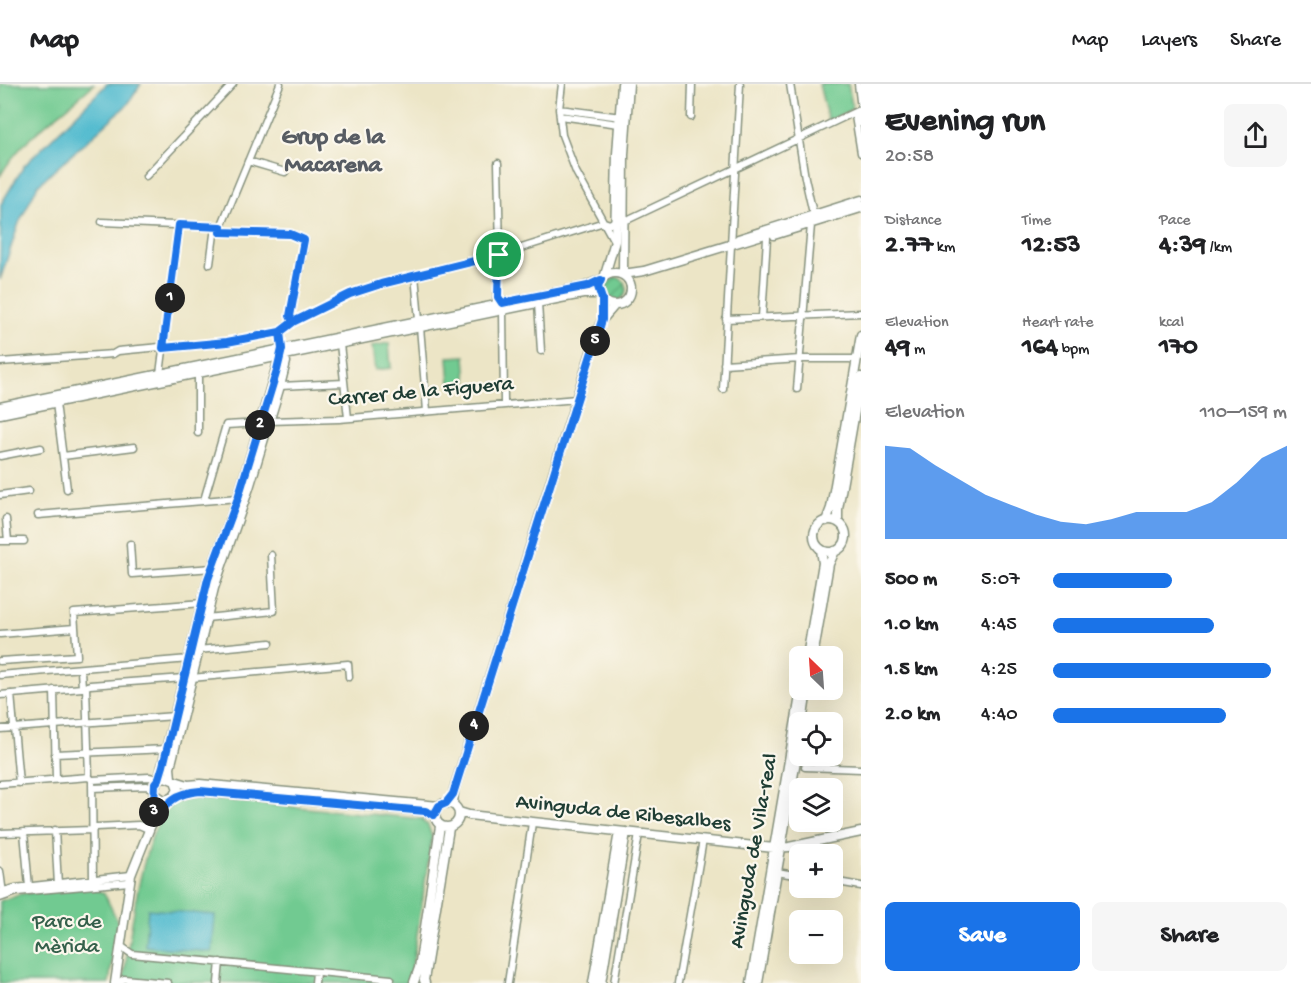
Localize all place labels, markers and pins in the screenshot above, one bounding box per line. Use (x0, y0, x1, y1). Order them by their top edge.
pin (473, 229, 524, 280)
pin: 1 (155, 283, 185, 313)
pin: 5 (580, 326, 610, 356)
pin: 2 (245, 410, 275, 440)
pin: 4 (459, 711, 489, 741)
pin: 3 (139, 797, 169, 827)

